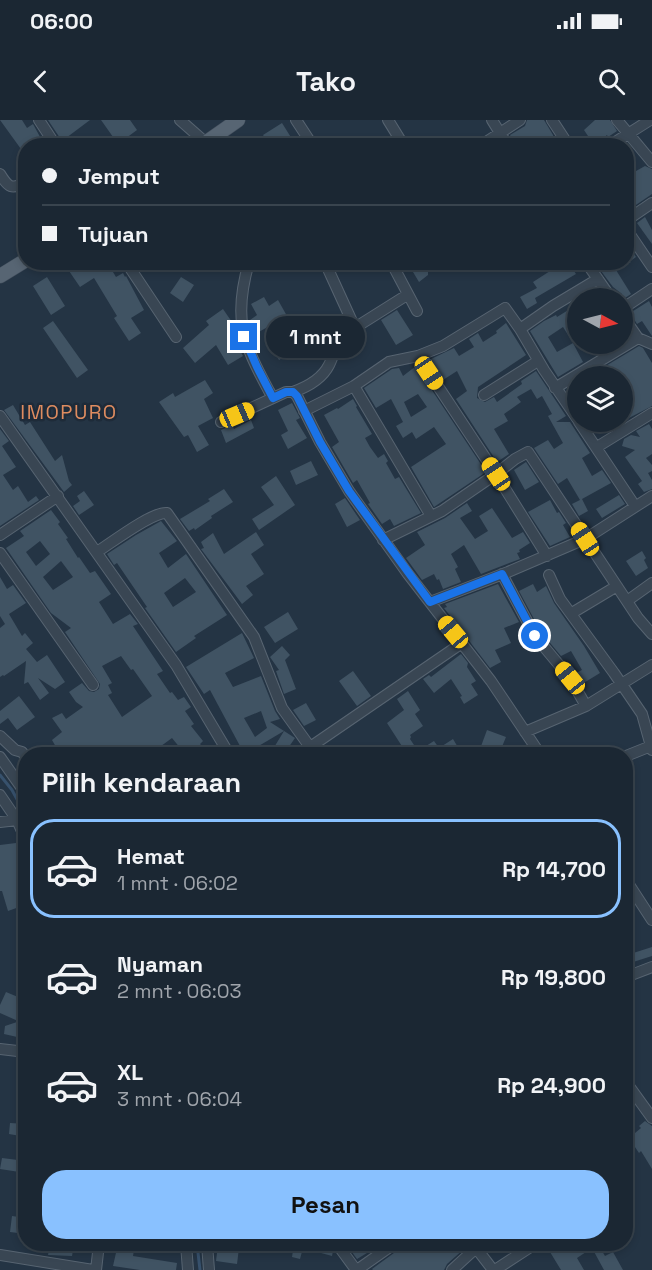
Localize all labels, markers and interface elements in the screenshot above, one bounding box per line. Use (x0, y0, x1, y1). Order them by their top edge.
text: 06:00 (30, 7, 93, 35)
text: Tako (296, 64, 356, 99)
icon: back (24, 65, 57, 98)
icon: search (595, 65, 628, 98)
text: Jemput (78, 162, 160, 190)
text: Tujuan (78, 220, 149, 248)
north arrow (567, 288, 633, 354)
map controls (567, 288, 633, 432)
callout: 1 mnt (265, 316, 364, 358)
route end (230, 323, 257, 350)
text: 1 mnt (289, 324, 342, 350)
car (411, 353, 447, 393)
button: layers (567, 366, 633, 432)
district label: IMOPURO (20, 399, 118, 425)
car (217, 400, 257, 430)
car (478, 454, 514, 494)
car (568, 519, 602, 559)
car (435, 612, 471, 652)
route start (521, 622, 548, 649)
car (552, 658, 588, 698)
text: Pilih kendaraan (42, 765, 241, 800)
icon: car (45, 842, 99, 896)
text: Hemat (117, 842, 185, 870)
text: Rp 14,700 (502, 855, 606, 883)
text: 1 mnt · 06:02 (117, 870, 238, 896)
icon: car (45, 950, 99, 1004)
text: Nyaman (117, 950, 203, 978)
text: Rp 19,800 (501, 963, 606, 991)
text: 2 mnt · 06:03 (117, 978, 242, 1004)
icon: car (45, 1058, 99, 1112)
text: XL (117, 1058, 143, 1086)
text: Rp 24,900 (497, 1071, 606, 1099)
text: 3 mnt · 06:04 (117, 1086, 242, 1112)
button: Pesan (42, 1170, 609, 1239)

